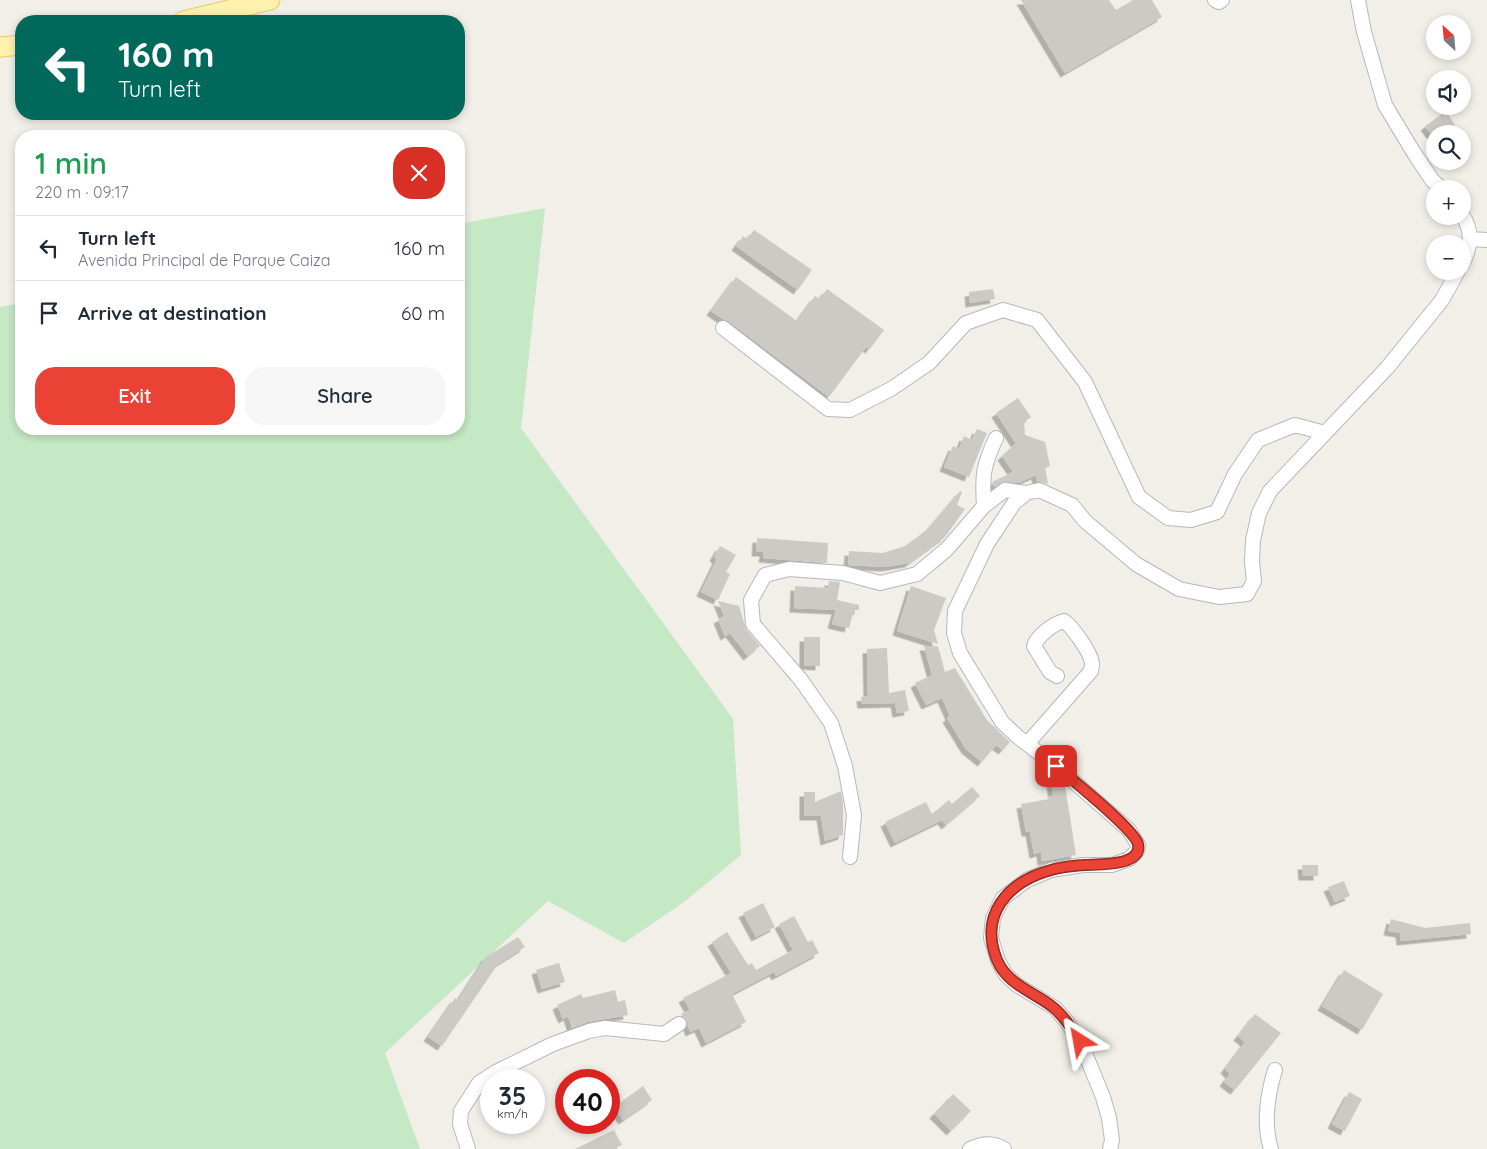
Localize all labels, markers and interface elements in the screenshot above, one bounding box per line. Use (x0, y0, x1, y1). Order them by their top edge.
north arrow (1426, 15, 1471, 60)
map controls (1426, 15, 1471, 280)
text: 160 m (118, 32, 215, 76)
icon: left (35, 35, 100, 100)
button: sound (1426, 70, 1471, 115)
text: Turn left (118, 75, 201, 103)
button: search (1426, 125, 1471, 170)
text: 1 min (35, 144, 107, 182)
button: close (393, 147, 445, 199)
button: + (1426, 180, 1471, 225)
text: 220 m · 09:17 (35, 182, 129, 202)
text: Turn left (78, 226, 156, 250)
icon: left (35, 234, 63, 262)
button: − (1426, 235, 1471, 280)
text: 160 m (394, 236, 445, 260)
text: Avenida Principal de Parque Caiza (78, 250, 330, 270)
icon: arrive (35, 299, 63, 327)
text: Arrive at destination (78, 301, 267, 325)
text: 60 m (401, 301, 445, 325)
button: Exit (35, 367, 235, 425)
button: Share (245, 367, 445, 425)
pin (1035, 745, 1077, 787)
icon: arrive (1042, 752, 1070, 780)
position arrow (1053, 1014, 1105, 1066)
speed limit sign: 40 (555, 1069, 620, 1134)
text: 35 (499, 1080, 526, 1111)
text: km/h (497, 1106, 528, 1121)

